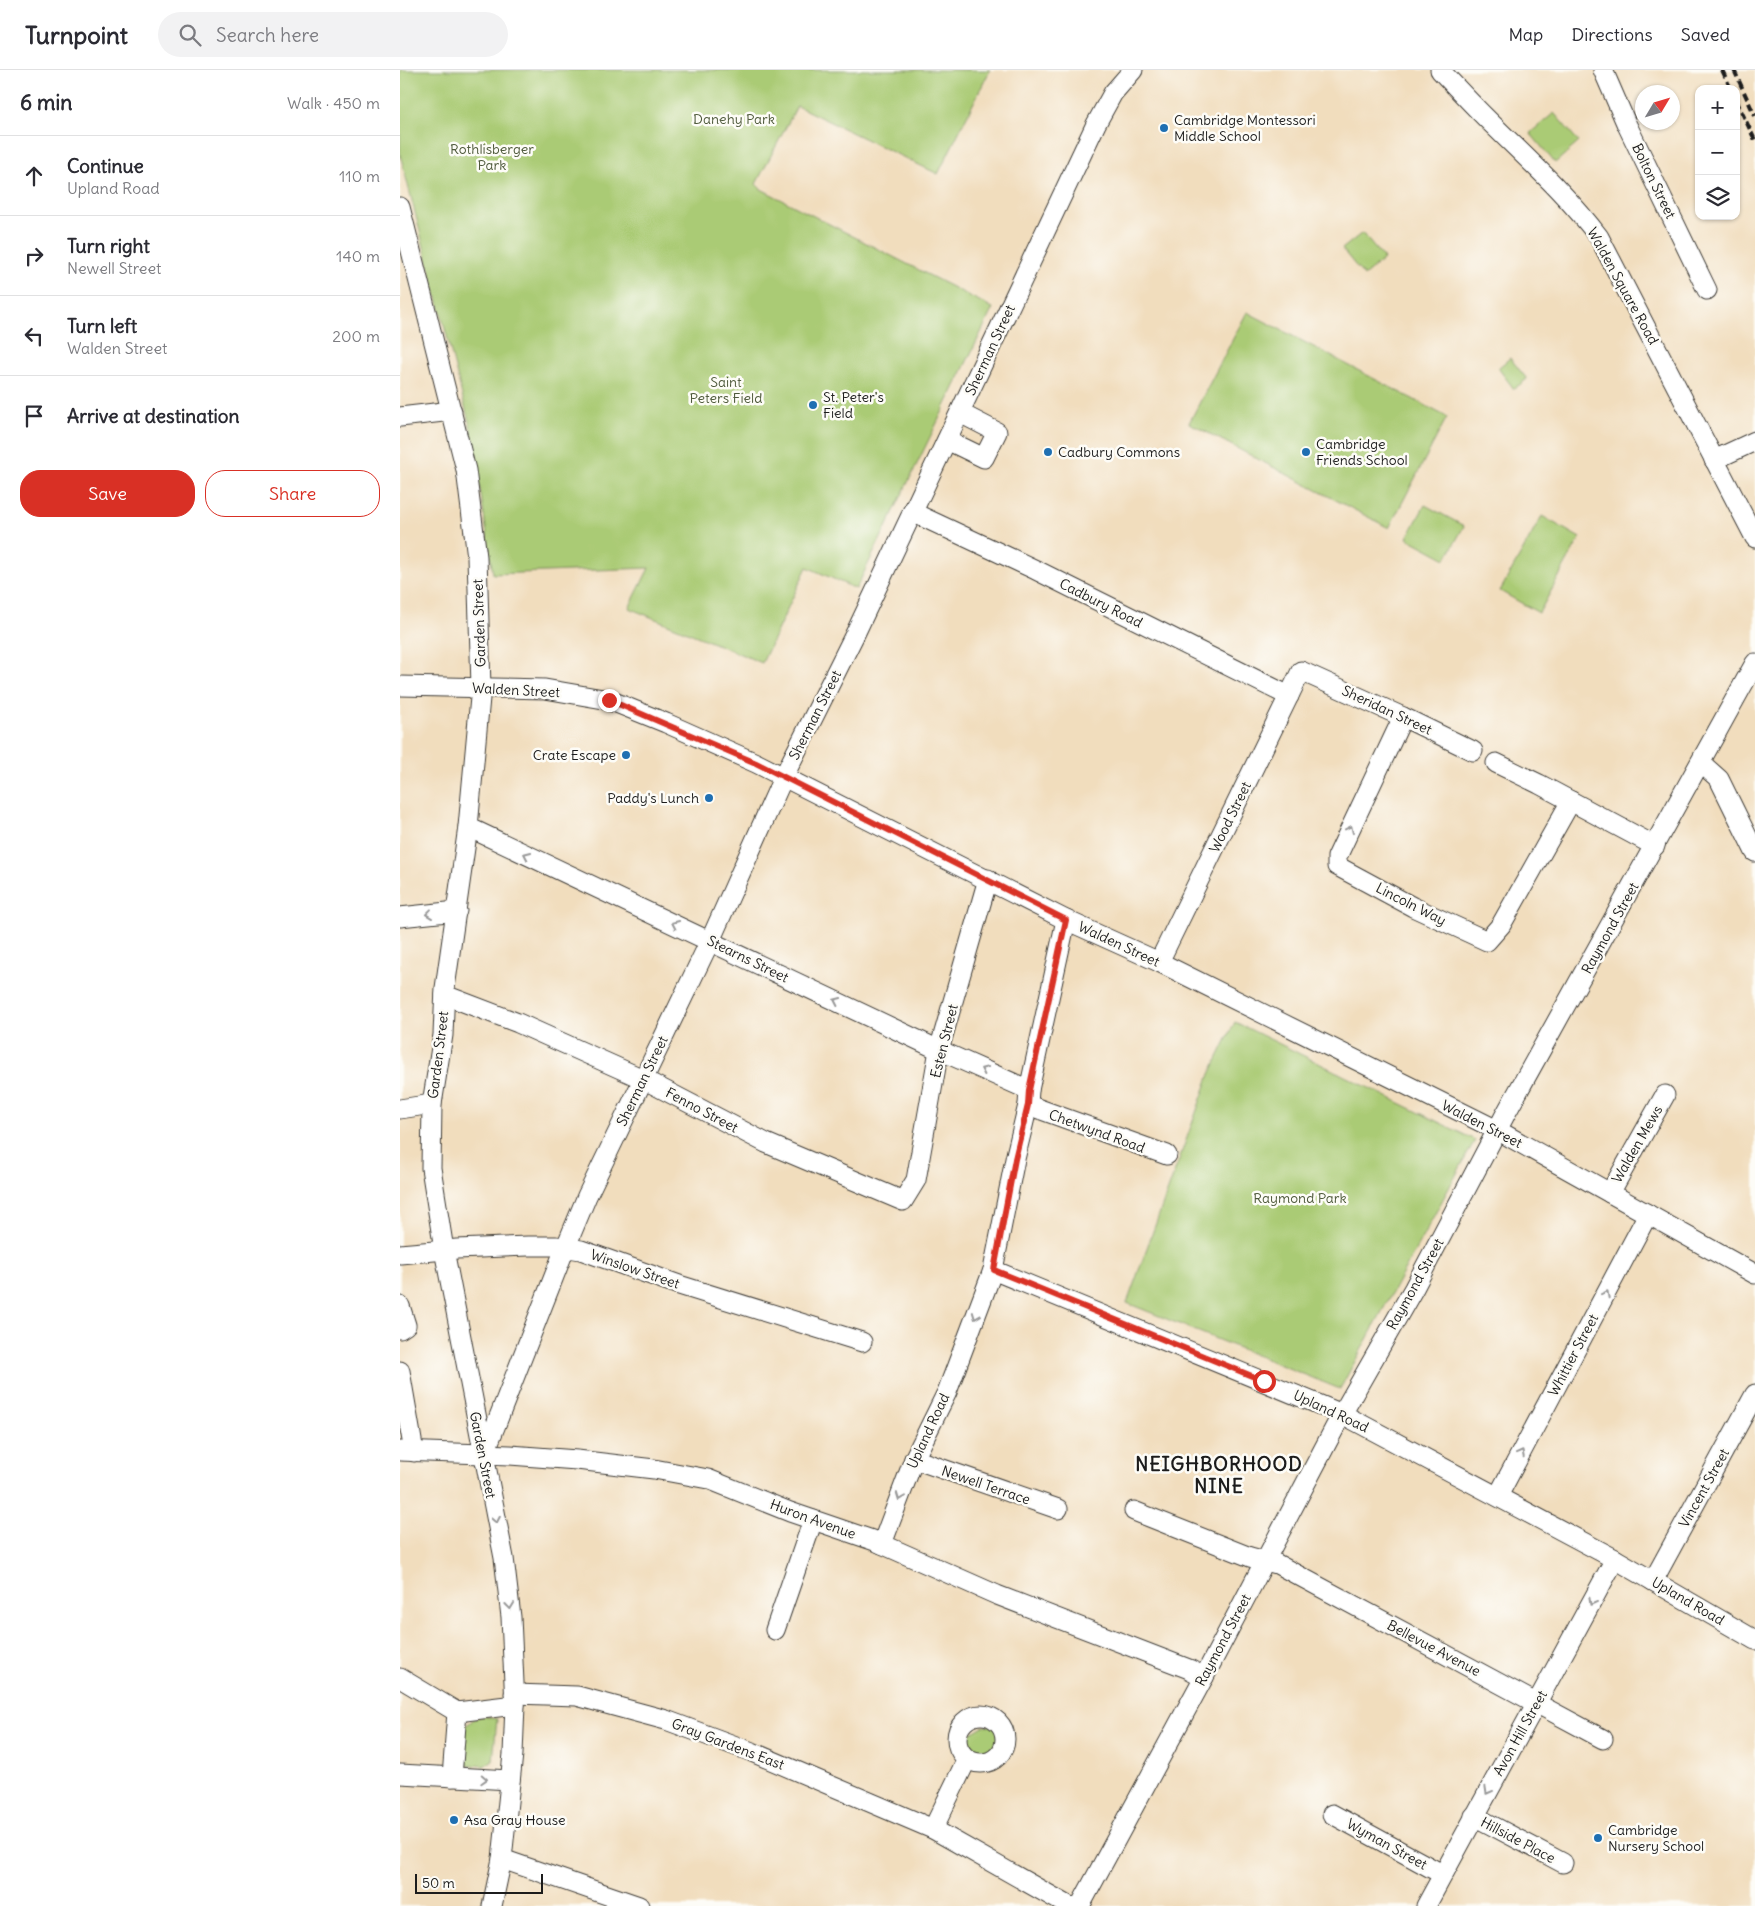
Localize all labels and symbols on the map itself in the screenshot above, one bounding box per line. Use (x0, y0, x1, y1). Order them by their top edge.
north arrow (1635, 85, 1680, 130)
park label: Danehy Park (693, 110, 775, 128)
place label: Cambridge Montessori Middle School (1174, 111, 1316, 145)
marker: Cambridge Montessori Middle School (1158, 122, 1170, 134)
park label: Rothlisberger Park (450, 140, 534, 174)
street label: Bolton Street (1628, 140, 1680, 222)
street label: Walden Square Road (1583, 224, 1663, 348)
street label: Sherman Street (961, 301, 1019, 398)
park label: Saint Peters Field (690, 373, 762, 407)
place label: St. Peter's Field (823, 388, 884, 422)
marker: St. Peter's Field (807, 399, 819, 411)
place label: Cambridge Friends School (1316, 435, 1408, 469)
place label: Cadbury Commons (1058, 443, 1180, 461)
marker: Cadbury Commons (1042, 446, 1054, 458)
marker: Cambridge Friends School (1300, 446, 1312, 458)
street label: Cadbury Road (1056, 574, 1146, 632)
street label: Garden Street (468, 578, 490, 667)
street label: Sherman Street (785, 667, 845, 763)
street label: Walden Street (472, 679, 561, 701)
street label: Sheridan Street (1339, 681, 1435, 739)
route end (598, 689, 621, 712)
place label: Crate Escape (533, 746, 616, 764)
marker: Crate Escape (620, 749, 632, 761)
street label: Wood Street (1205, 778, 1255, 856)
place label: Paddy's Lunch (607, 789, 699, 807)
marker: Paddy's Lunch (703, 792, 715, 804)
one-way arrow (1344, 825, 1354, 834)
one-way arrow (524, 851, 533, 861)
street label: Lincoln Way (1373, 879, 1449, 929)
street label: Raymond Street (1577, 879, 1643, 977)
one-way arrow (424, 908, 432, 919)
street label: Walden Street (1075, 917, 1163, 971)
one-way arrow (671, 920, 680, 930)
street label: Stearns Street (704, 932, 792, 987)
one-way arrow (833, 997, 842, 1007)
street label: Esten Street (926, 1002, 962, 1080)
street label: Garden Street (424, 1010, 452, 1100)
street label: Sherman Street (612, 1033, 672, 1129)
one-way arrow (980, 1066, 989, 1077)
street label: Fenno Street (663, 1083, 742, 1137)
street label: Walden Street (1439, 1096, 1525, 1152)
street label: Walden Mews (1608, 1102, 1666, 1186)
street label: Chetwynd Road (1046, 1105, 1148, 1157)
park label: Raymond Park (1253, 1189, 1347, 1207)
street label: Raymond Street (1382, 1235, 1448, 1333)
street label: Winslow Street (588, 1245, 682, 1293)
one-way arrow (1600, 1290, 1610, 1299)
one-way arrow (972, 1311, 982, 1319)
street label: Whittier Street (1544, 1311, 1602, 1399)
route start (1253, 1370, 1276, 1393)
street label: Upland Road (1290, 1386, 1372, 1436)
street label: Upland Road (903, 1390, 953, 1472)
street label: Garden Street (466, 1410, 500, 1500)
street label: Vincent Street (1675, 1445, 1733, 1531)
one-way arrow (1515, 1449, 1525, 1458)
district label: NEIGHBORHOOD NINE (1135, 1452, 1303, 1498)
street label: Newell Terrace (939, 1461, 1033, 1509)
one-way arrow (895, 1493, 905, 1501)
street label: Huron Avenue (768, 1495, 858, 1543)
one-way arrow (490, 1516, 501, 1525)
street label: Upland Road (1648, 1573, 1728, 1629)
street label: Raymond Street (1191, 1591, 1255, 1689)
one-way arrow (1588, 1597, 1598, 1606)
one-way arrow (504, 1603, 515, 1611)
street label: Bellevue Avenue (1384, 1616, 1484, 1680)
street label: Avon Hill Street (1489, 1687, 1551, 1779)
street label: Gray Gardens East (669, 1714, 787, 1774)
one-way arrow (480, 1773, 488, 1784)
one-way arrow (1484, 1785, 1494, 1794)
place label: Asa Gray House (464, 1811, 566, 1829)
street label: Hillside Place (1478, 1813, 1558, 1867)
marker: Asa Gray House (448, 1814, 460, 1826)
street label: Wyman Street (1344, 1814, 1431, 1874)
place label: Cambridge Nursery School (1608, 1821, 1704, 1855)
marker: Cambridge Nursery School (1592, 1832, 1604, 1844)
scale bar (415, 1871, 542, 1894)

